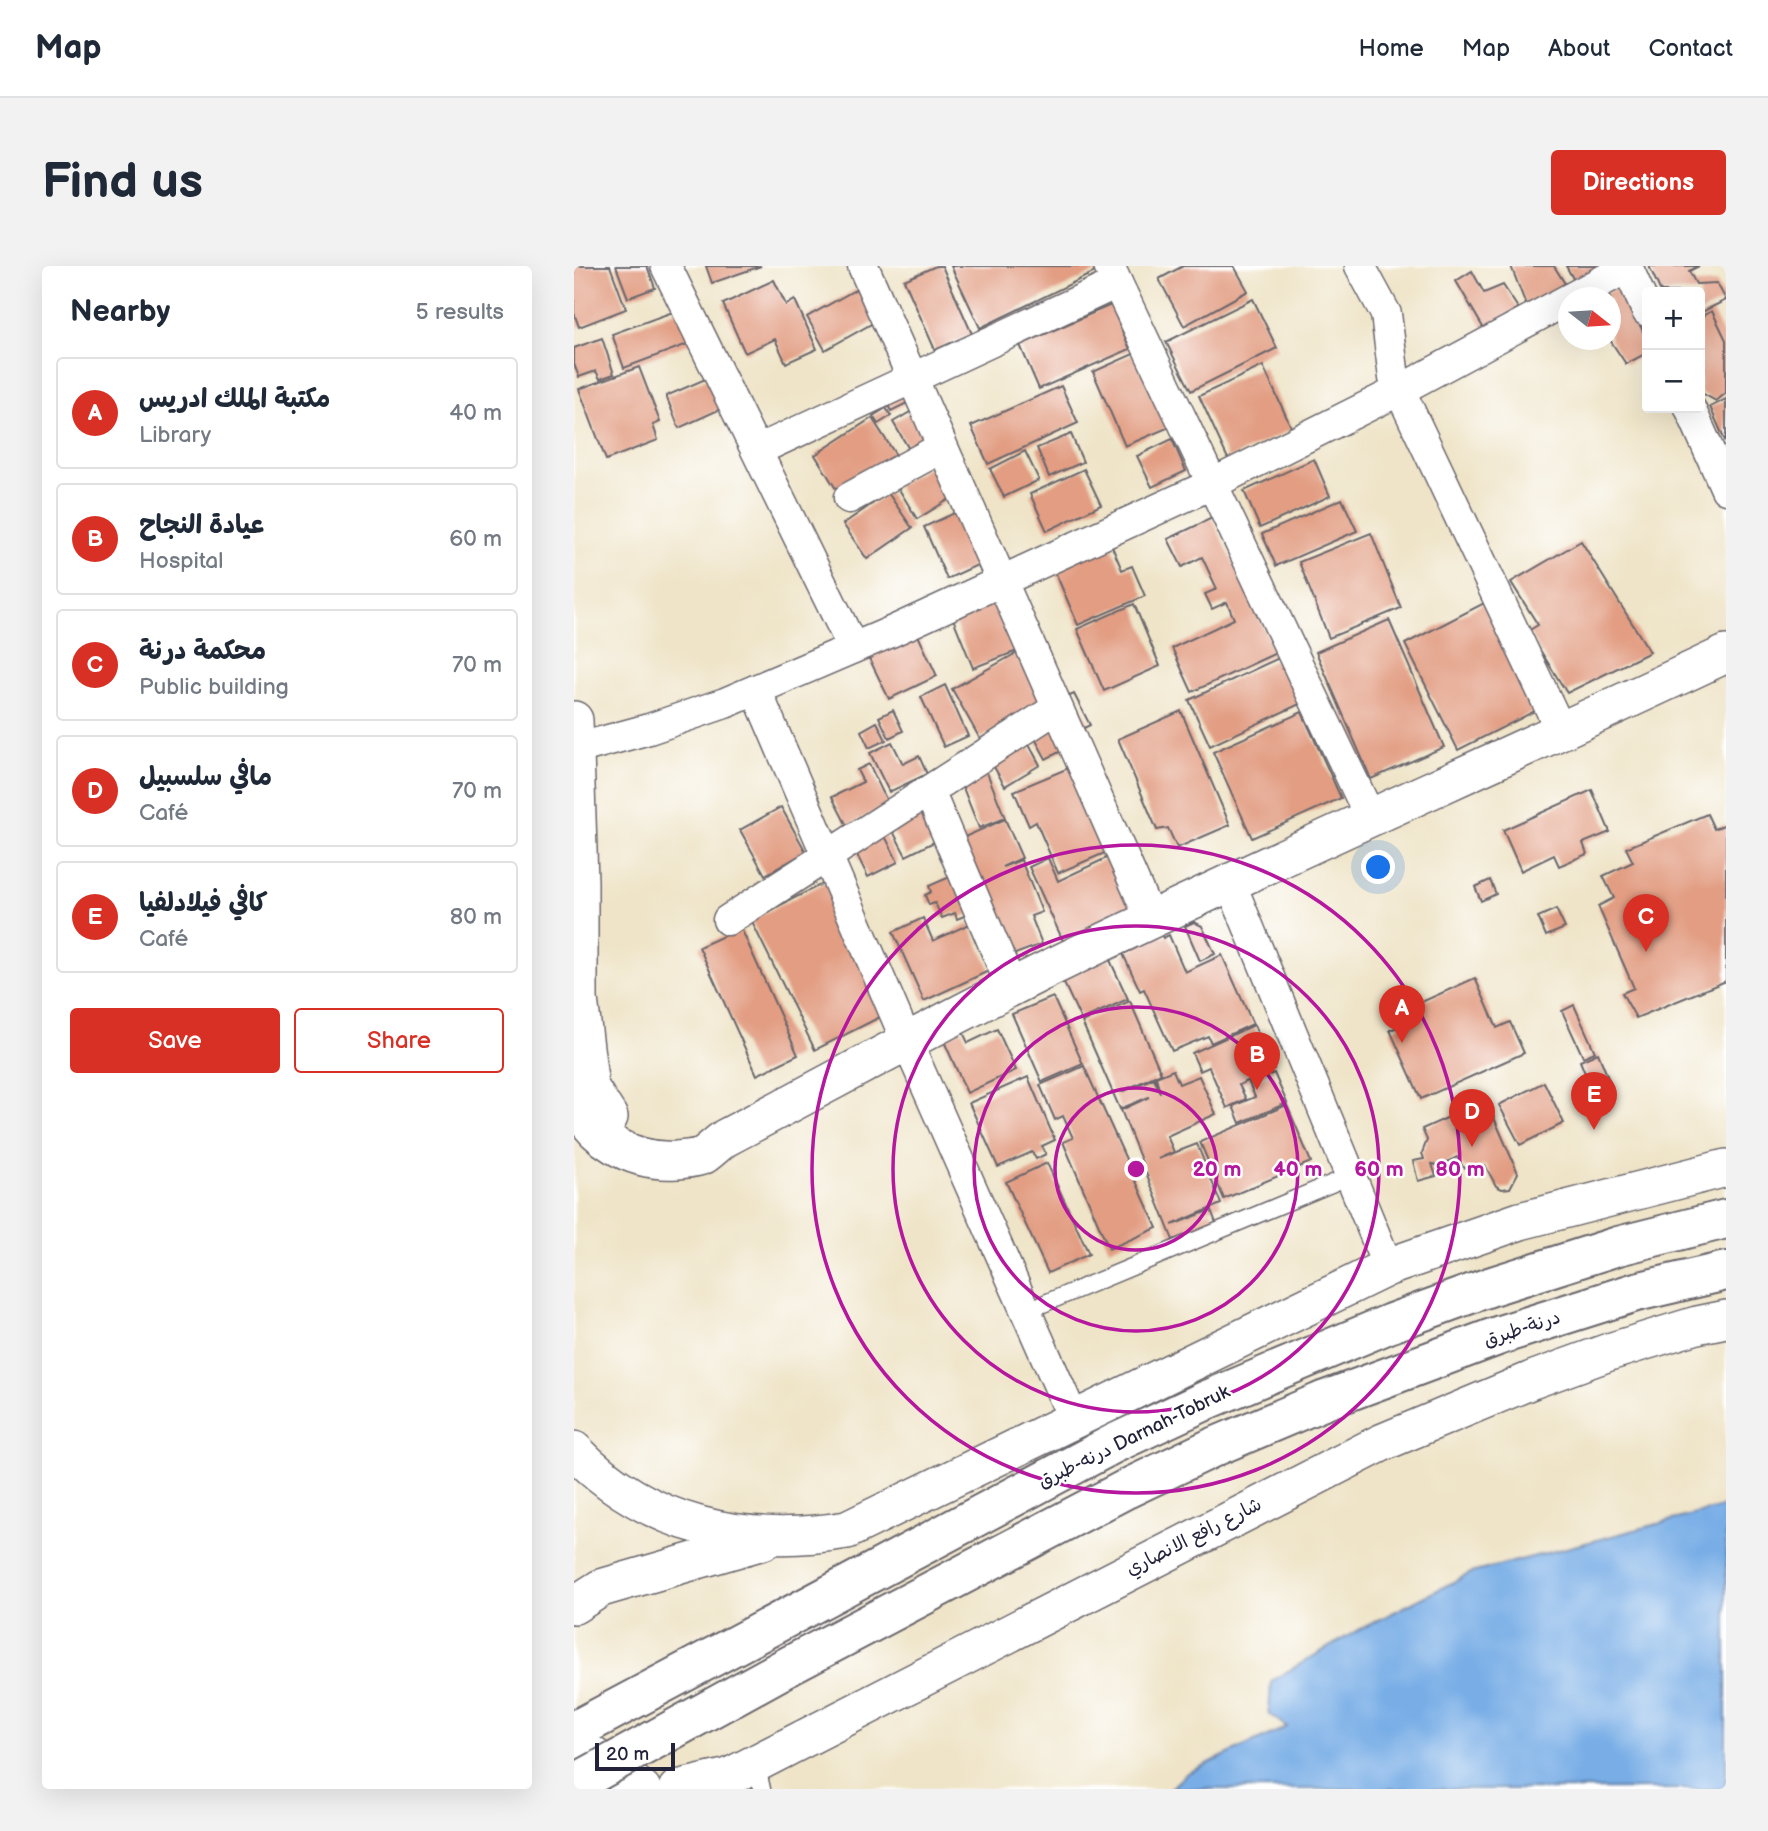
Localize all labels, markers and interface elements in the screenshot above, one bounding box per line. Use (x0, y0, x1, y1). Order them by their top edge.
text: Map (35, 28, 101, 68)
text: Home (1359, 34, 1424, 63)
text: Map (1462, 34, 1510, 63)
text: About (1548, 34, 1610, 63)
text: Contact (1648, 34, 1733, 63)
button: Directions (1551, 150, 1726, 215)
text: Find us (42, 153, 203, 212)
north arrow (1558, 287, 1621, 350)
map controls (1642, 287, 1705, 413)
button: + (1642, 287, 1705, 350)
text: Nearby (70, 294, 170, 330)
text: 5 results (416, 298, 504, 326)
button: − (1642, 350, 1705, 413)
text: مكتبة الملك ادريس (139, 384, 330, 415)
text: A (88, 399, 102, 427)
text: 40 m (449, 399, 502, 427)
text: Library (139, 421, 211, 449)
text: عيادة النجاح (139, 510, 264, 541)
text: B (87, 525, 103, 553)
text: 60 m (449, 525, 502, 553)
text: Hospital (139, 547, 224, 575)
text: محكمة درنة (139, 636, 266, 667)
text: C (87, 651, 103, 679)
text: 70 m (452, 651, 502, 679)
text: Public building (139, 673, 289, 701)
text: مافي سلسبيل (139, 762, 272, 793)
text: D (87, 777, 103, 805)
text: 70 m (452, 777, 502, 805)
text: Café (139, 799, 188, 827)
your location (1361, 850, 1395, 884)
text: كافي فيلادلفيا (139, 888, 268, 919)
pin: C (1623, 894, 1669, 952)
text: E (88, 903, 102, 931)
text: 80 m (450, 903, 502, 931)
text: Café (139, 925, 188, 953)
pin: A (1379, 985, 1425, 1043)
button: Save (70, 1008, 280, 1073)
button: Share (294, 1008, 504, 1073)
pin: B (1234, 1032, 1280, 1090)
pin: E (1571, 1072, 1617, 1130)
pin: D (1449, 1089, 1495, 1147)
centre of rings (1124, 1157, 1148, 1181)
text: 20 m (1193, 1157, 1241, 1182)
text: 40 m (1273, 1157, 1323, 1182)
text: 60 m (1354, 1157, 1404, 1182)
text: 80 m (1435, 1157, 1485, 1182)
street label: درنة-طبرق (1481, 1306, 1563, 1352)
street label: درنه-طبرق Darnah-Tobruk (1034, 1380, 1234, 1494)
street label: شارع رافع الانصاري (1122, 1493, 1267, 1583)
scale bar (595, 1740, 676, 1772)
text: 20 m (606, 1743, 649, 1766)

